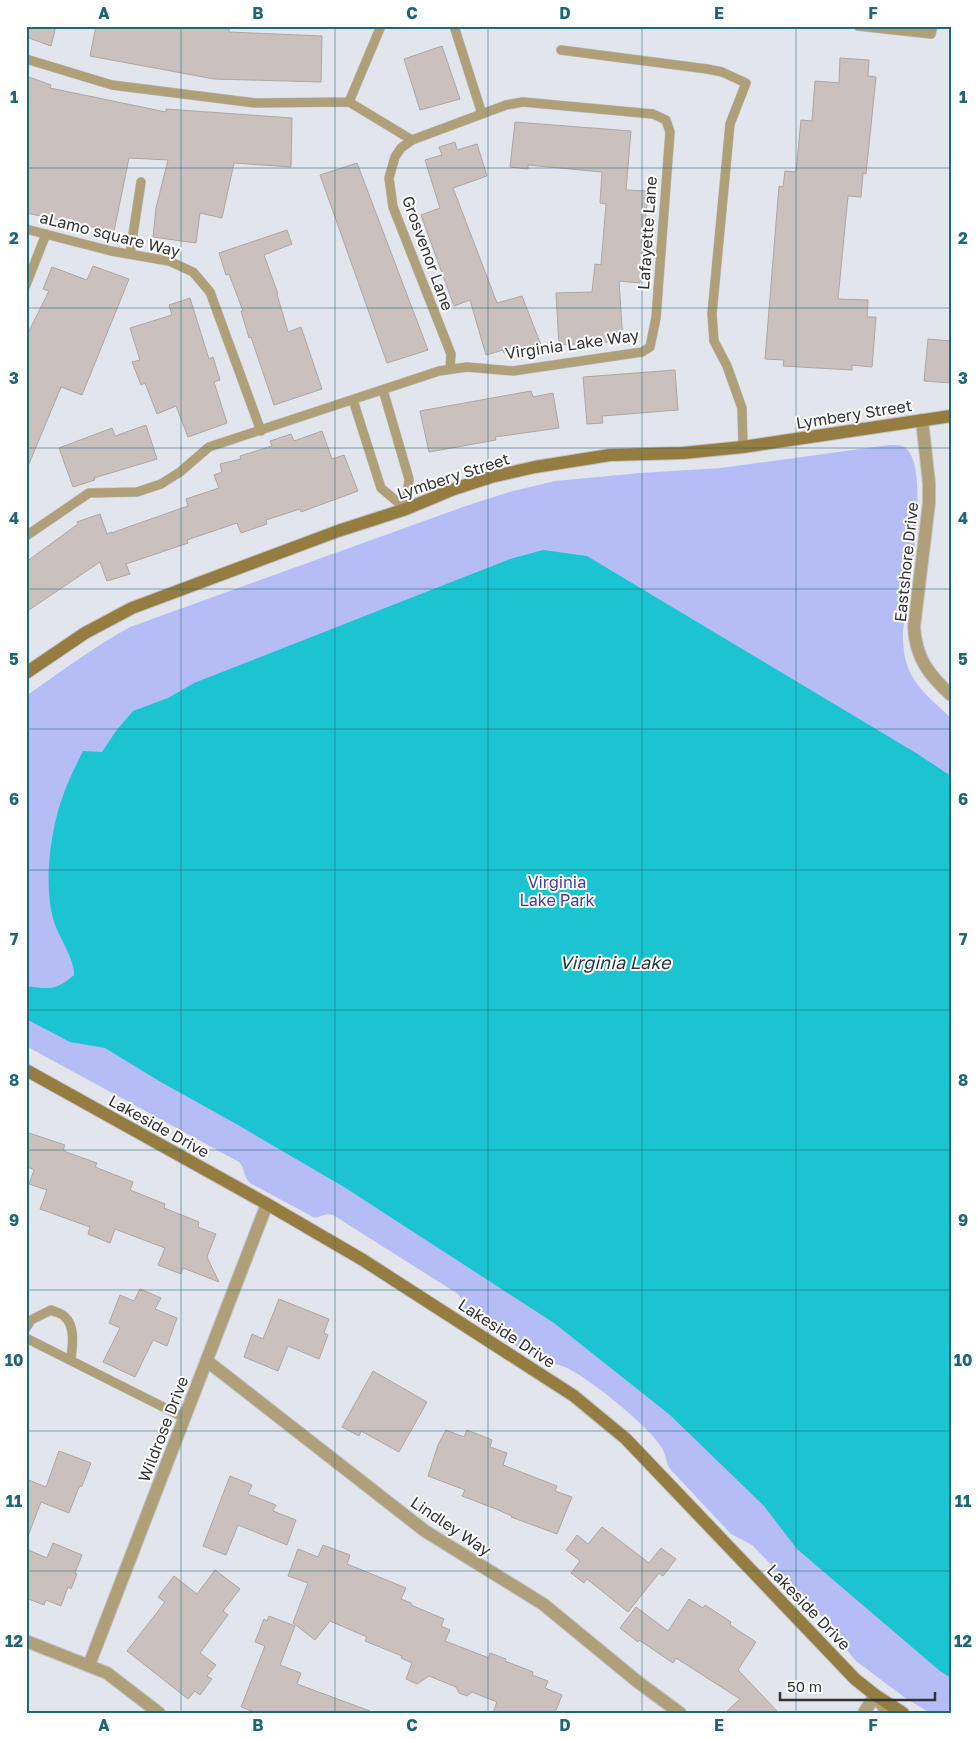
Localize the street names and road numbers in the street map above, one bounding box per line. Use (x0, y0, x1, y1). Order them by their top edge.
street label: Lafayette Lane (633, 176, 661, 290)
street label: Grosvenor Lane (398, 193, 458, 313)
street label: aLamo square Way (38, 207, 182, 261)
street label: Virginia Lake Way (504, 325, 640, 363)
street label: Lymbery Street (795, 395, 913, 433)
street label: Lymbery Street (394, 448, 512, 504)
street label: Eastshore Drive (890, 501, 922, 623)
street label: Lakeside Drive (105, 1090, 213, 1162)
street label: Lakeside Drive (455, 1294, 559, 1372)
street label: Wildrose Drive (134, 1373, 192, 1485)
street label: Lindley Way (407, 1492, 495, 1560)
street label: Lakeside Drive (763, 1560, 855, 1654)

